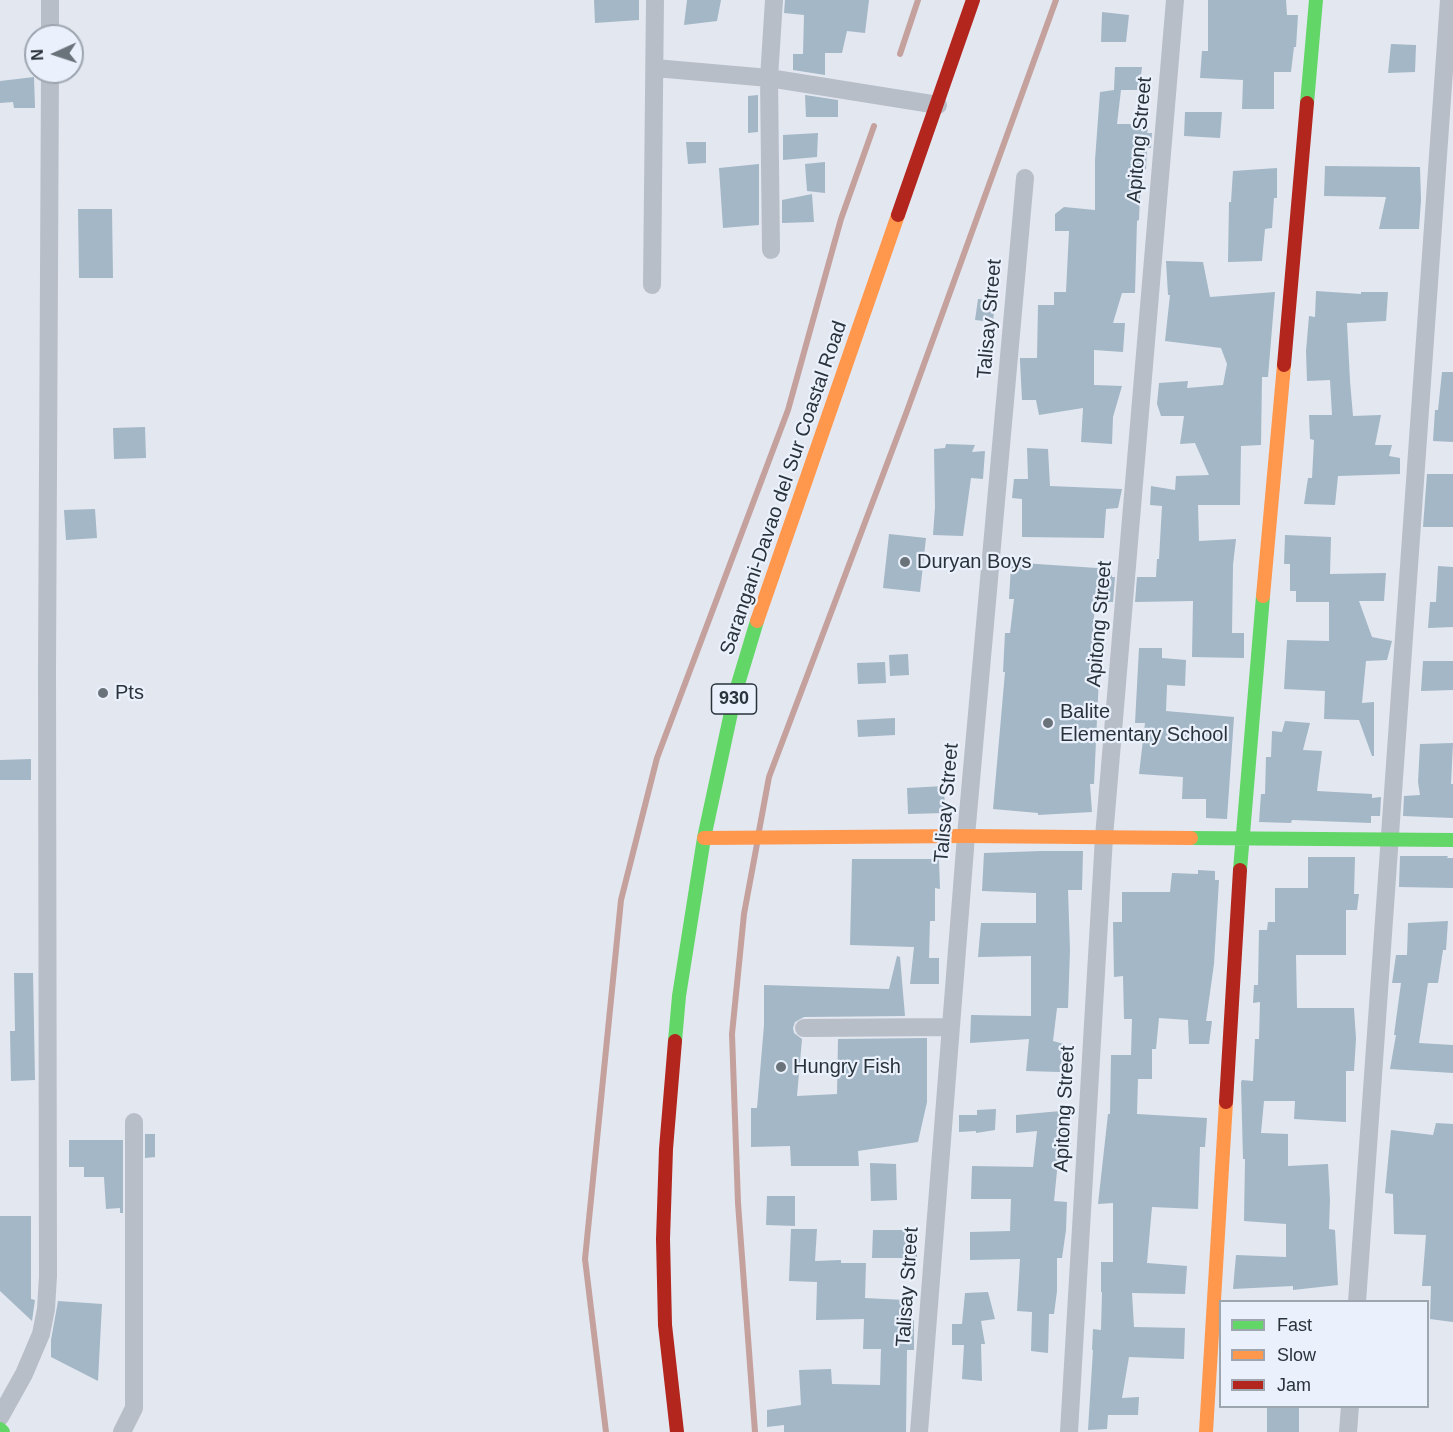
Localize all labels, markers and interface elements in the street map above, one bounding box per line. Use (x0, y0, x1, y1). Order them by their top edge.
north arrow (24, 24, 84, 84)
text: N (29, 49, 46, 61)
street label: Apitong Street (1123, 76, 1157, 204)
street label: Talisay Street (973, 258, 1007, 380)
street label: Sarangani-Davao del Sur Coastal Road (715, 318, 853, 658)
place label: Duryan Boys (917, 550, 1031, 574)
marker: Duryan Boys (898, 555, 912, 569)
street label: Apitong Street (1083, 560, 1117, 688)
place label: Pts (115, 681, 144, 705)
road number: 930 (712, 684, 756, 714)
marker: Pts (96, 686, 110, 700)
place label: Balite Elementary School (1060, 700, 1228, 747)
marker: Balite Elementary School (1041, 716, 1055, 730)
street label: Talisay Street (930, 742, 964, 864)
street label: Apitong Street (1050, 1045, 1080, 1173)
place label: Hungry Fish (793, 1055, 901, 1079)
marker: Hungry Fish (774, 1060, 788, 1074)
street label: Talisay Street (892, 1226, 924, 1348)
legend (1219, 1300, 1429, 1408)
text: Fast (1277, 1315, 1312, 1335)
text: Slow (1277, 1345, 1316, 1365)
text: Jam (1277, 1375, 1311, 1395)

